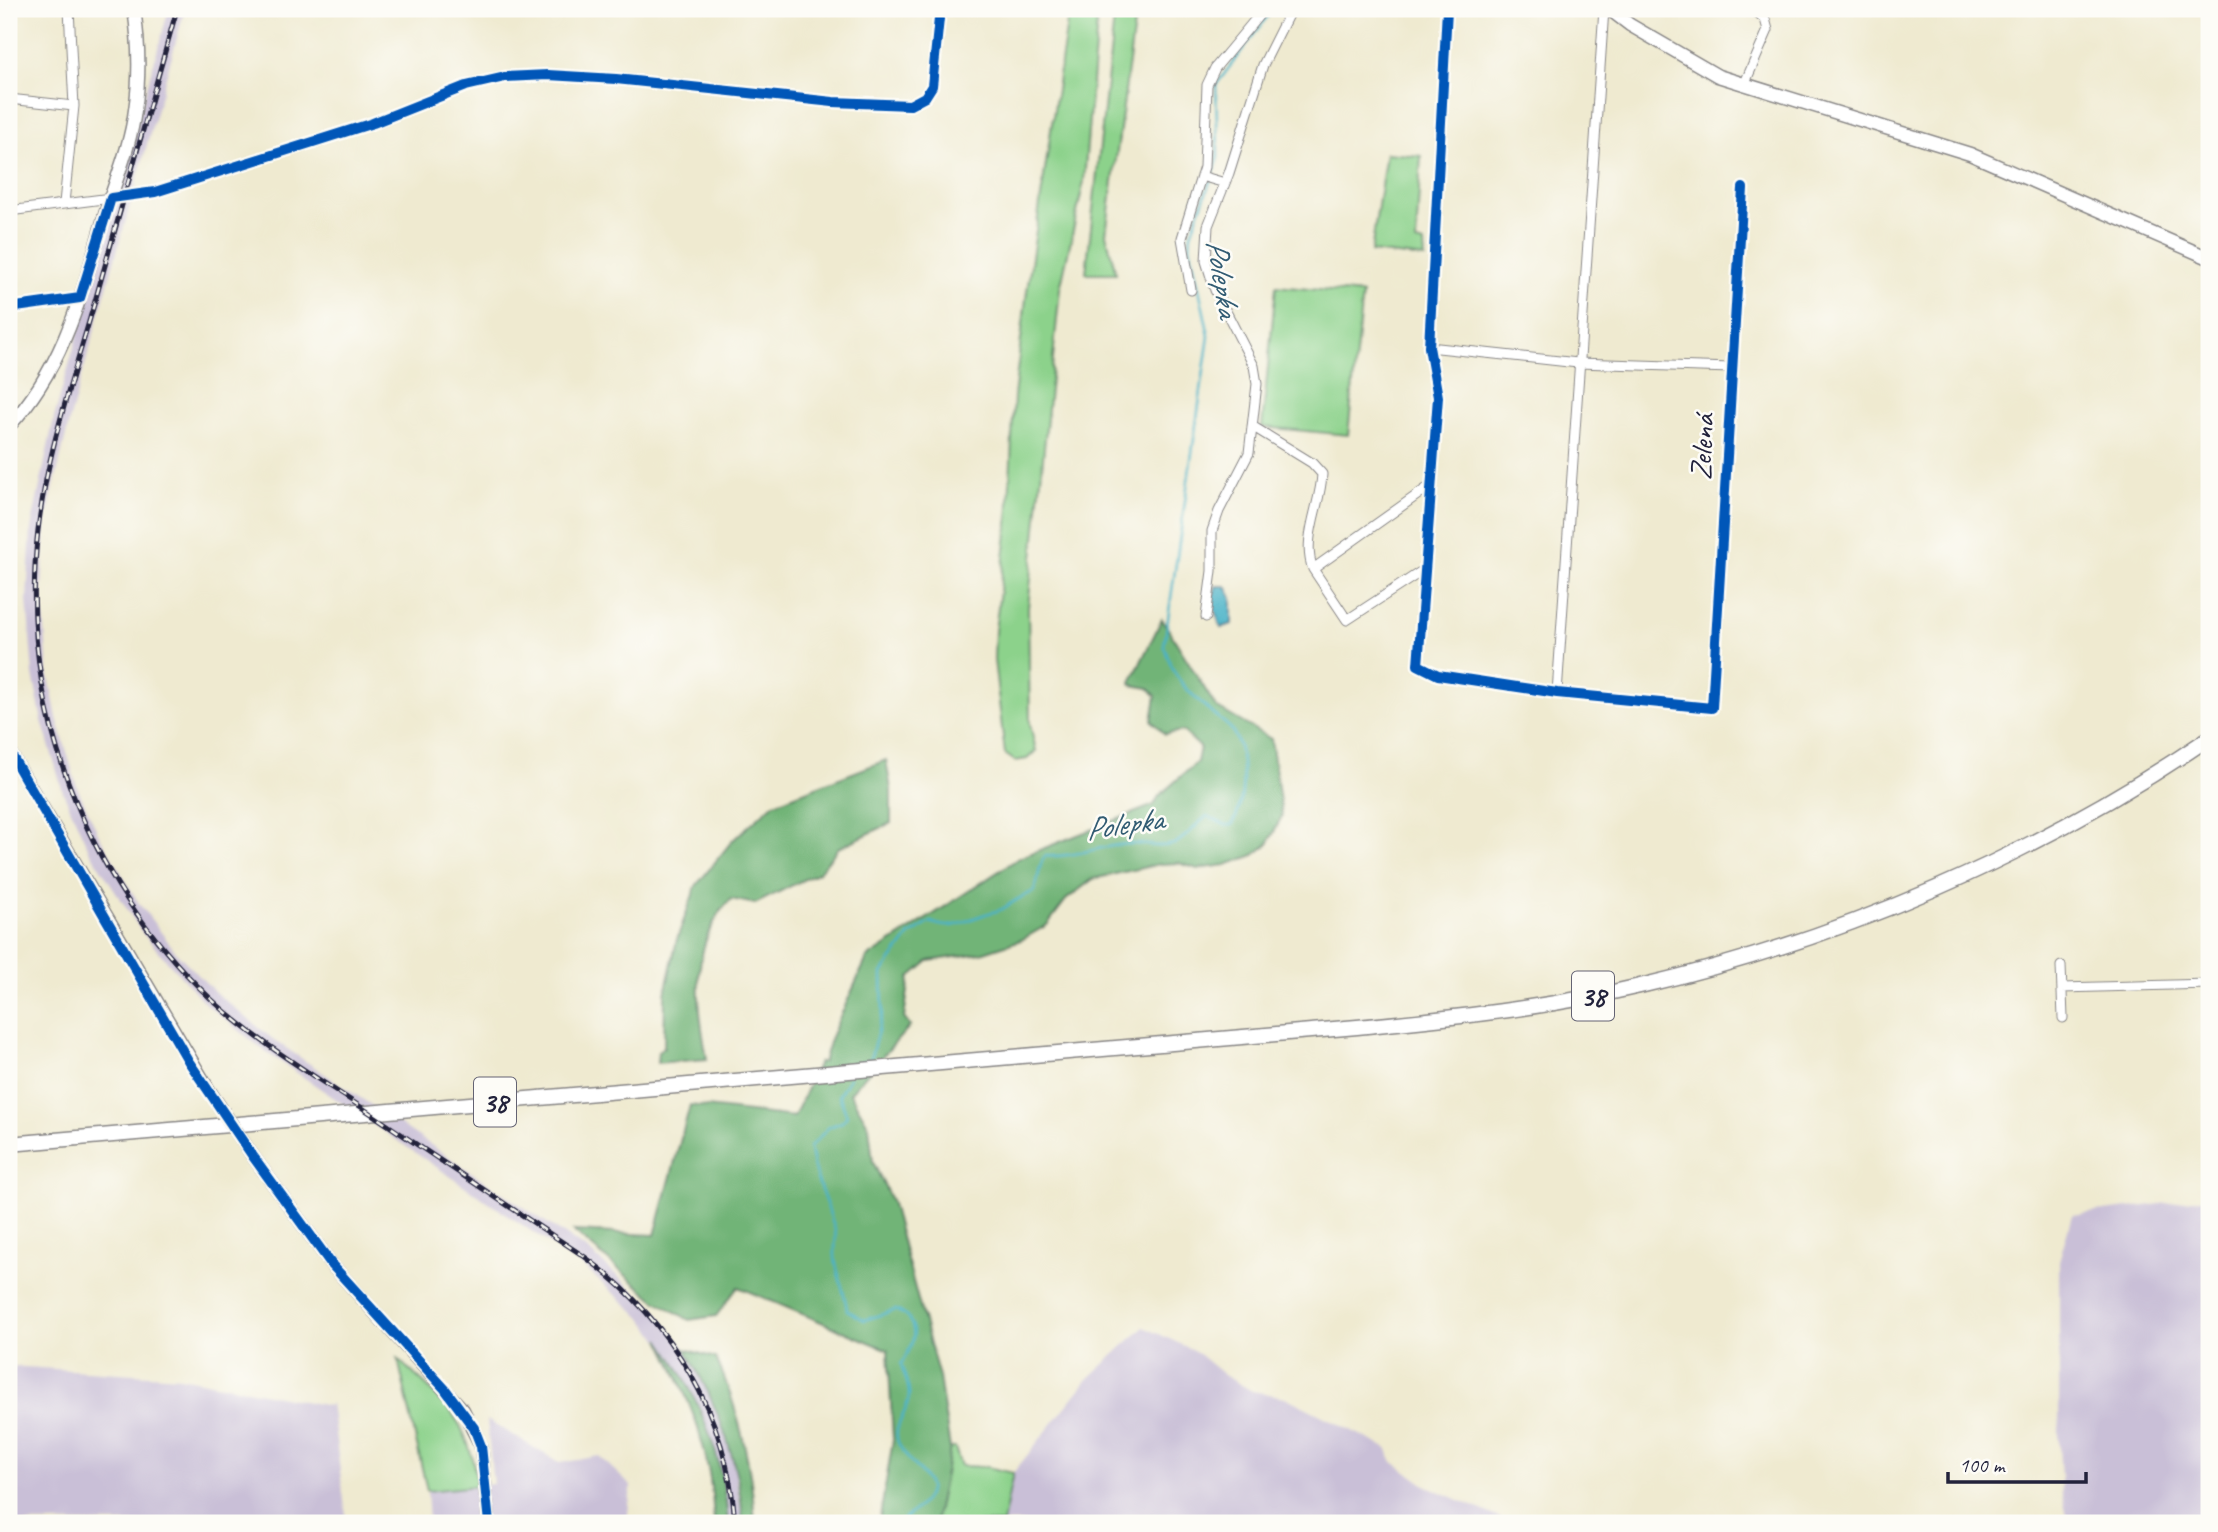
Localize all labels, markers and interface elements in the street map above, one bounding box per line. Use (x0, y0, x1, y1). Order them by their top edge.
water label: Polepka (1197, 236, 1250, 324)
street label: Zelená (1681, 410, 1723, 481)
water label: Polepka (1083, 798, 1169, 850)
road number: 38 (1572, 972, 1614, 1020)
road number: 38 (474, 1078, 516, 1126)
scale bar (1948, 1441, 2087, 1485)
text: 100 m (1959, 1452, 2006, 1478)

